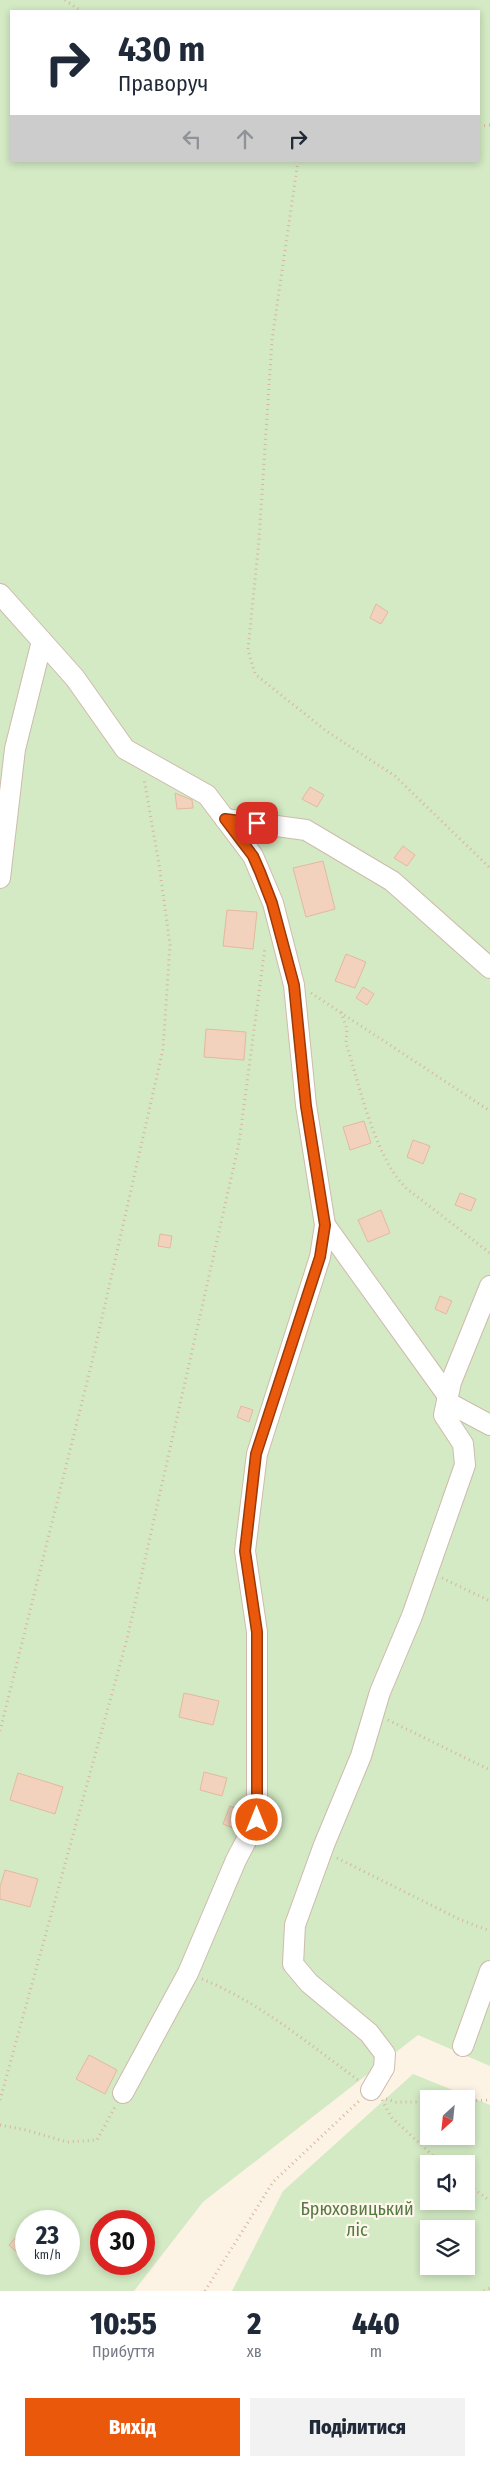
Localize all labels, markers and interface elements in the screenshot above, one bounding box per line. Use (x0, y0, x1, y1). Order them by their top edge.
text: 430 m (118, 28, 205, 70)
icon: right (35, 30, 100, 95)
text: Праворуч (118, 70, 208, 97)
icon: left (178, 125, 206, 153)
icon: ahead (231, 125, 259, 153)
icon: right (284, 125, 312, 153)
pin (236, 802, 278, 844)
icon: arrive (243, 809, 271, 837)
position arrow (230, 1793, 282, 1845)
north arrow (420, 2090, 475, 2145)
map controls (420, 2090, 475, 2275)
button: sound (420, 2155, 475, 2210)
park label: Брюховицький ліс (300, 2198, 414, 2241)
speed limit sign: 30 (90, 2210, 155, 2275)
button: layers (420, 2220, 475, 2275)
text: 23 (36, 2221, 59, 2251)
text: km/h (34, 2248, 61, 2262)
text: 10:55 (90, 2306, 157, 2342)
text: 2 (247, 2306, 261, 2342)
text: 440 (352, 2306, 400, 2342)
text: Прибуття (92, 2342, 155, 2361)
text: хв (247, 2342, 262, 2361)
text: m (370, 2342, 382, 2361)
button: Вихід (25, 2398, 240, 2456)
button: Поділитися (250, 2398, 465, 2456)

